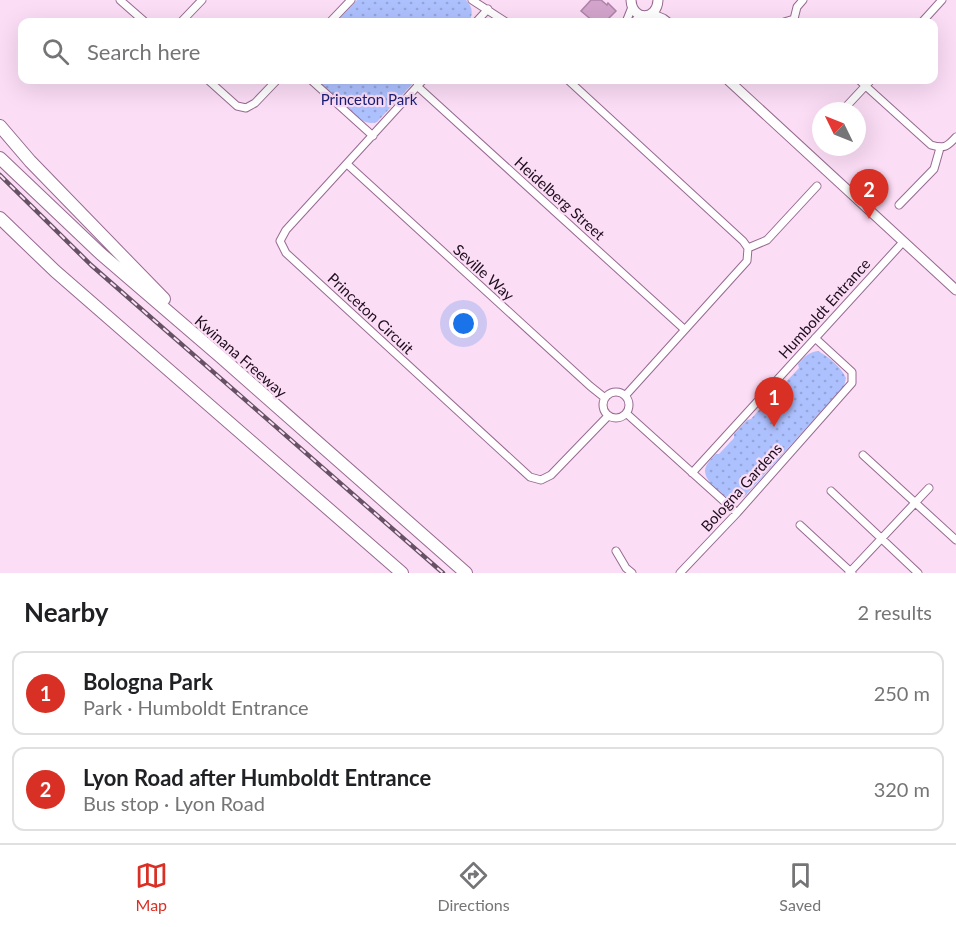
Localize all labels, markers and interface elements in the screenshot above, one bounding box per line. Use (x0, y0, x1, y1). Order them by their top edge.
search box (18, 18, 938, 84)
icon: search (39, 35, 72, 68)
text: Search here (87, 38, 200, 65)
park label: Princeton Park (321, 90, 418, 108)
north arrow (812, 102, 866, 156)
street label: Heidelberg Street (511, 153, 609, 244)
pin: 2 (850, 170, 888, 219)
street label: Seville Way (450, 240, 518, 304)
street label: Humboldt Entrance (774, 254, 874, 362)
street label: Princeton Circuit (324, 269, 418, 358)
your location (449, 309, 478, 338)
street label: Kwinana Freeway (191, 311, 291, 401)
pin: 1 (754, 378, 794, 427)
street label: Bologna Gardens (697, 439, 785, 535)
text: Nearby (24, 596, 109, 628)
text: 2 results (857, 600, 932, 624)
text: Bologna Park (83, 668, 213, 695)
text: 1 (40, 681, 51, 705)
text: 250 m (874, 681, 930, 705)
text: Park · Humboldt Entrance (83, 695, 309, 719)
text: Lyon Road after Humboldt Entrance (83, 764, 431, 791)
text: 2 (40, 777, 51, 801)
text: 320 m (874, 777, 930, 801)
text: Bus stop · Lyon Road (83, 791, 265, 815)
tab: Map (135, 859, 168, 914)
tab: Directions (437, 859, 510, 914)
tab: Saved (779, 859, 821, 914)

